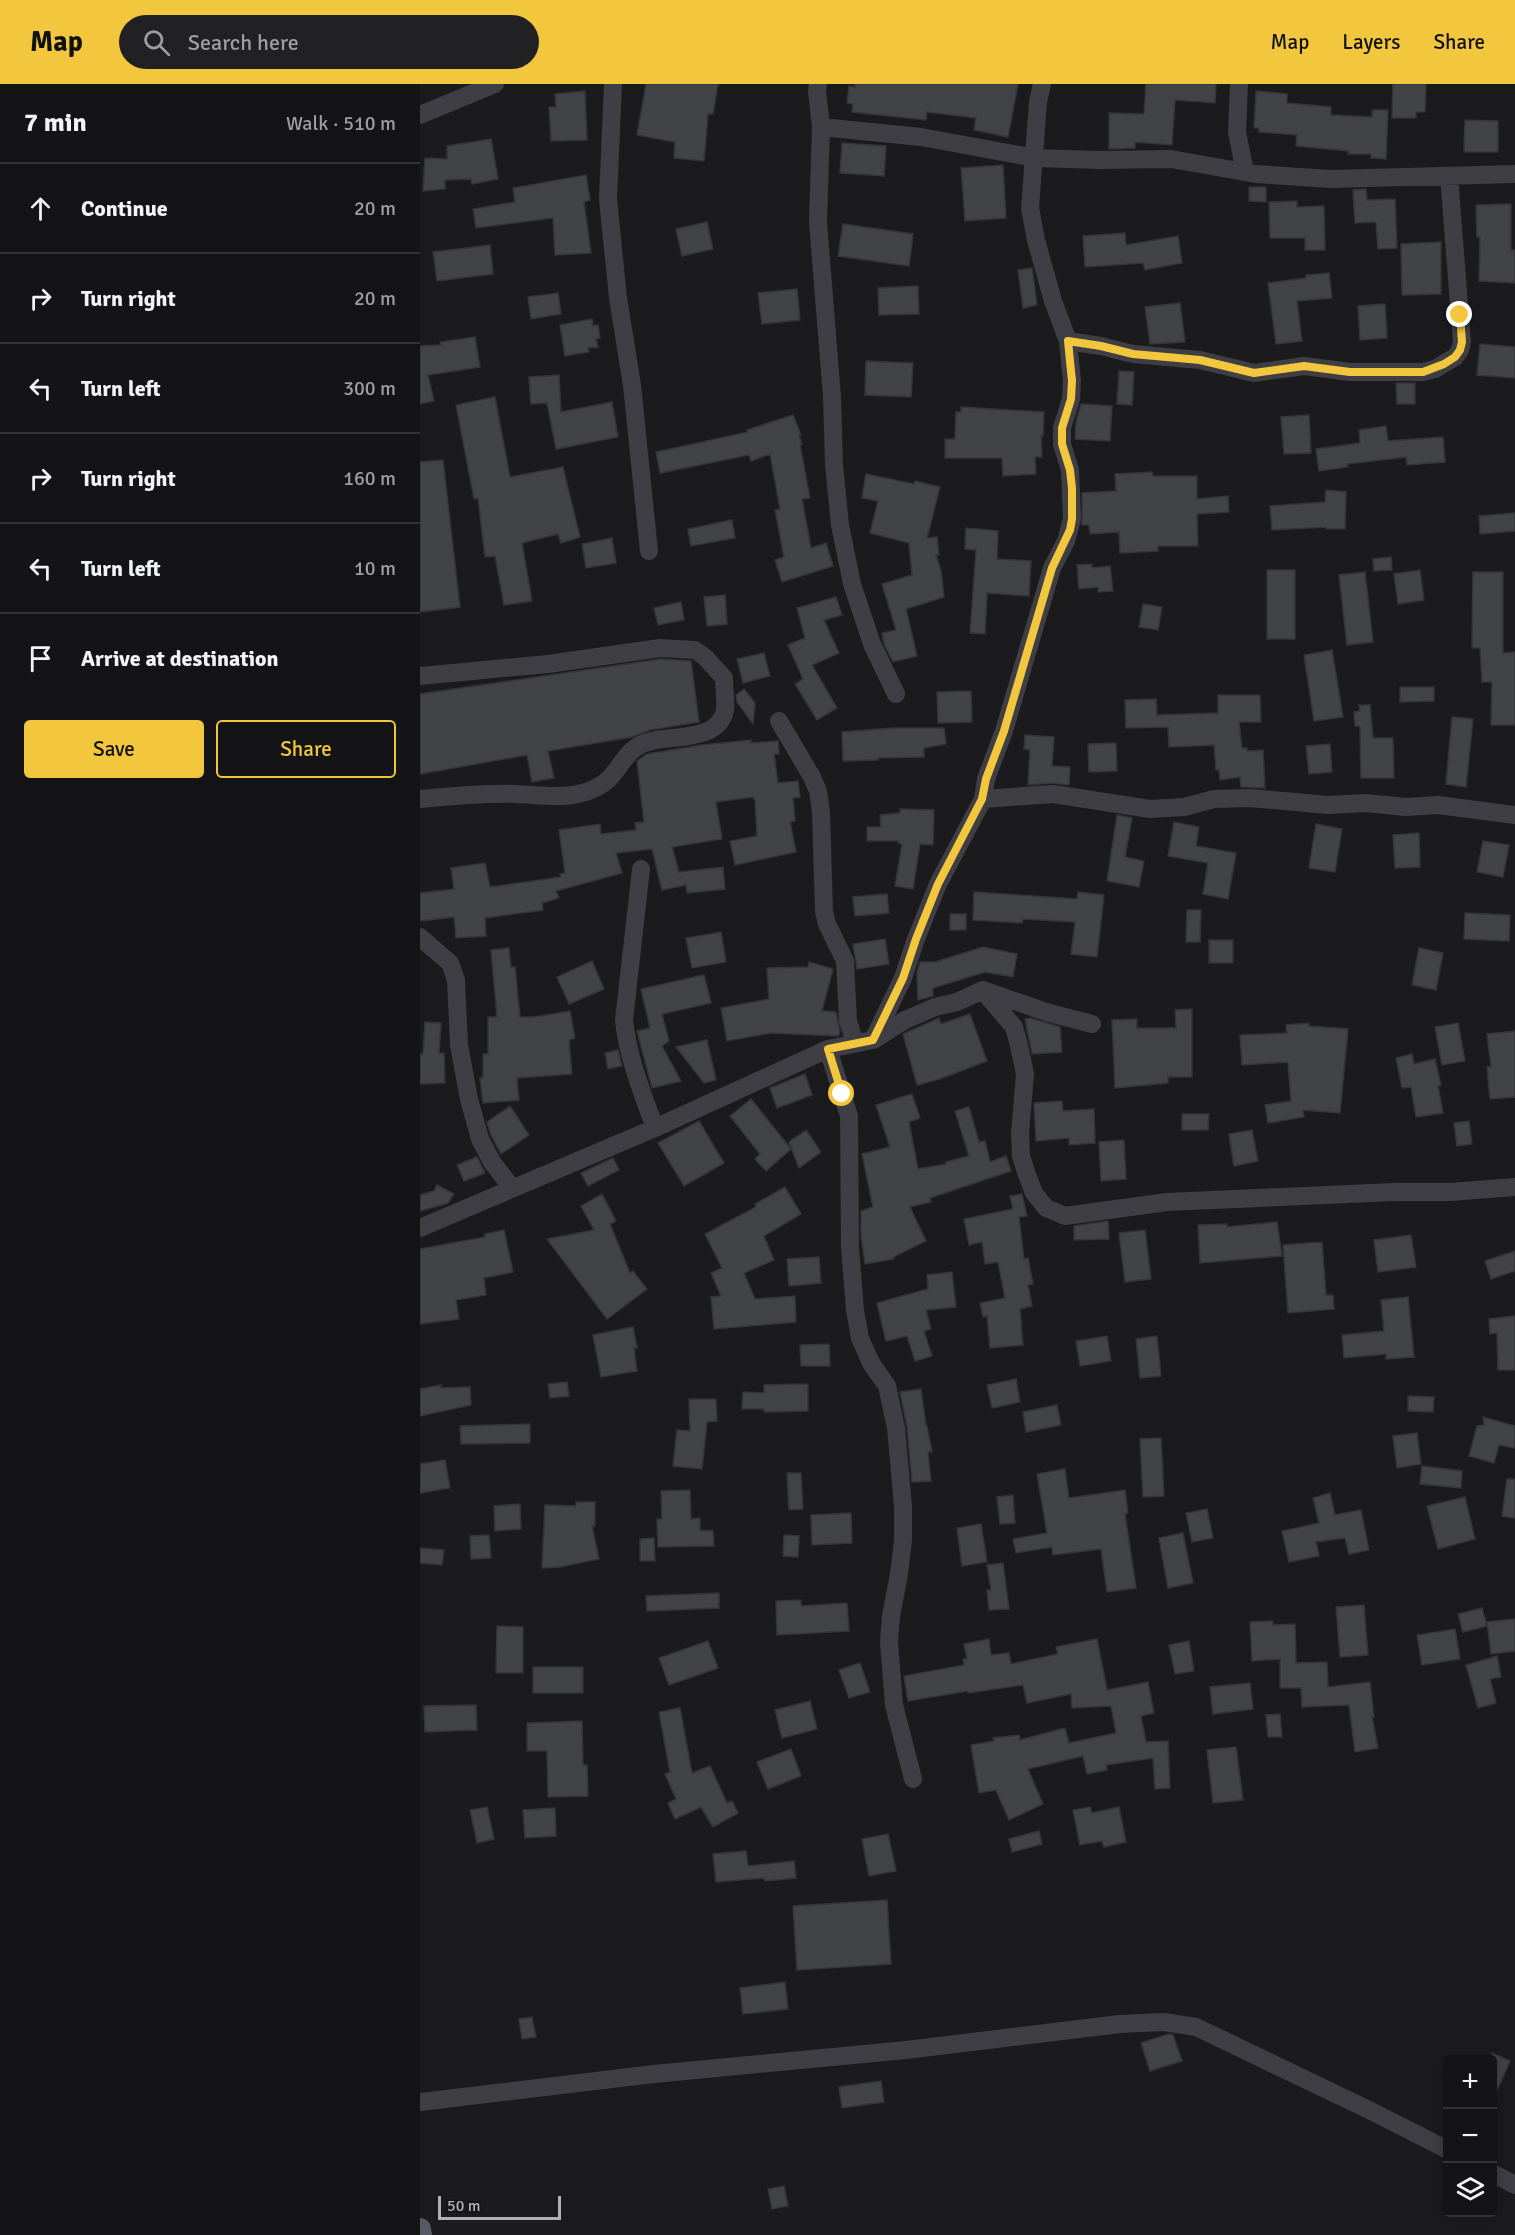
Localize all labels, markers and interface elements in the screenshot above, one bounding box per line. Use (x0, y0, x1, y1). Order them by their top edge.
search box (119, 15, 539, 69)
text: Map (30, 25, 83, 59)
icon: search (140, 26, 173, 59)
text: Search here (188, 29, 299, 56)
text: Map (1271, 29, 1309, 55)
text: Layers (1342, 29, 1400, 55)
text: Share (1433, 29, 1485, 55)
text: 7 min (24, 107, 87, 139)
text: Walk · 510 m (286, 111, 396, 136)
icon: ahead (24, 192, 57, 225)
text: Continue (81, 195, 168, 222)
text: 20 m (354, 196, 396, 221)
icon: right (24, 282, 57, 315)
text: Turn right (81, 285, 176, 312)
text: 20 m (354, 286, 396, 311)
route end (1446, 301, 1472, 327)
icon: left (24, 372, 57, 405)
text: Turn left (81, 375, 161, 402)
text: 300 m (343, 376, 396, 401)
icon: right (24, 462, 57, 495)
text: Turn right (81, 465, 176, 492)
text: 160 m (343, 466, 396, 491)
icon: left (24, 552, 57, 585)
text: Turn left (81, 555, 161, 582)
text: 10 m (354, 556, 396, 581)
icon: arrive (24, 642, 57, 675)
text: Arrive at destination (81, 645, 278, 672)
button: Save (24, 720, 204, 778)
button: Share (216, 720, 396, 778)
route start (828, 1080, 854, 1106)
map controls (1443, 2055, 1497, 2217)
button: + (1443, 2055, 1497, 2109)
button: − (1443, 2109, 1497, 2163)
button: layers (1443, 2163, 1497, 2217)
scale bar (438, 2193, 561, 2220)
text: 50 m (447, 2196, 481, 2216)

